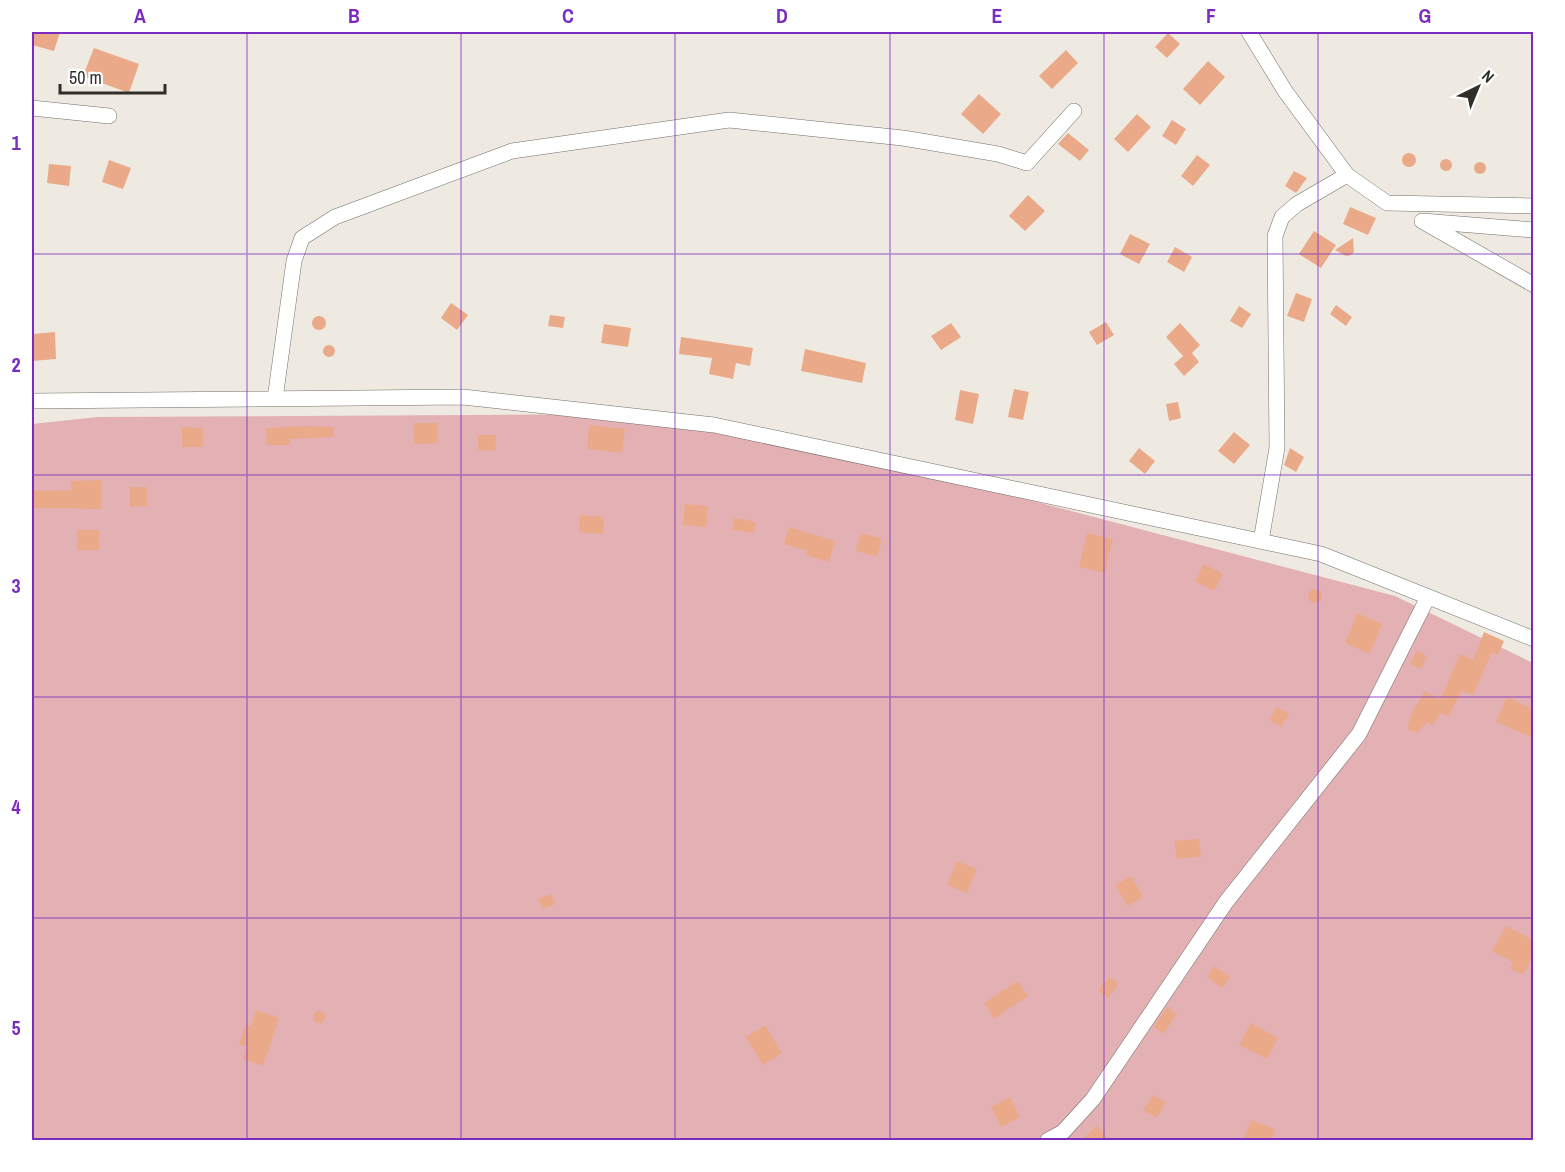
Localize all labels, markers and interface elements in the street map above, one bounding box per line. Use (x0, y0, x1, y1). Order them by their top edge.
text: A (134, 2, 146, 29)
text: B (348, 2, 360, 29)
text: C (562, 2, 574, 29)
text: D (776, 2, 788, 29)
text: E (992, 2, 1003, 29)
text: F (1206, 2, 1216, 29)
text: G (1419, 2, 1431, 29)
scale bar (60, 57, 165, 95)
north arrow (1448, 57, 1508, 117)
text: 50 m (69, 65, 102, 90)
text: N (1477, 65, 1499, 87)
text: 1 (11, 129, 21, 156)
text: 2 (11, 351, 21, 378)
text: 3 (11, 572, 21, 599)
text: 4 (11, 793, 21, 820)
text: 5 (11, 1014, 21, 1041)

